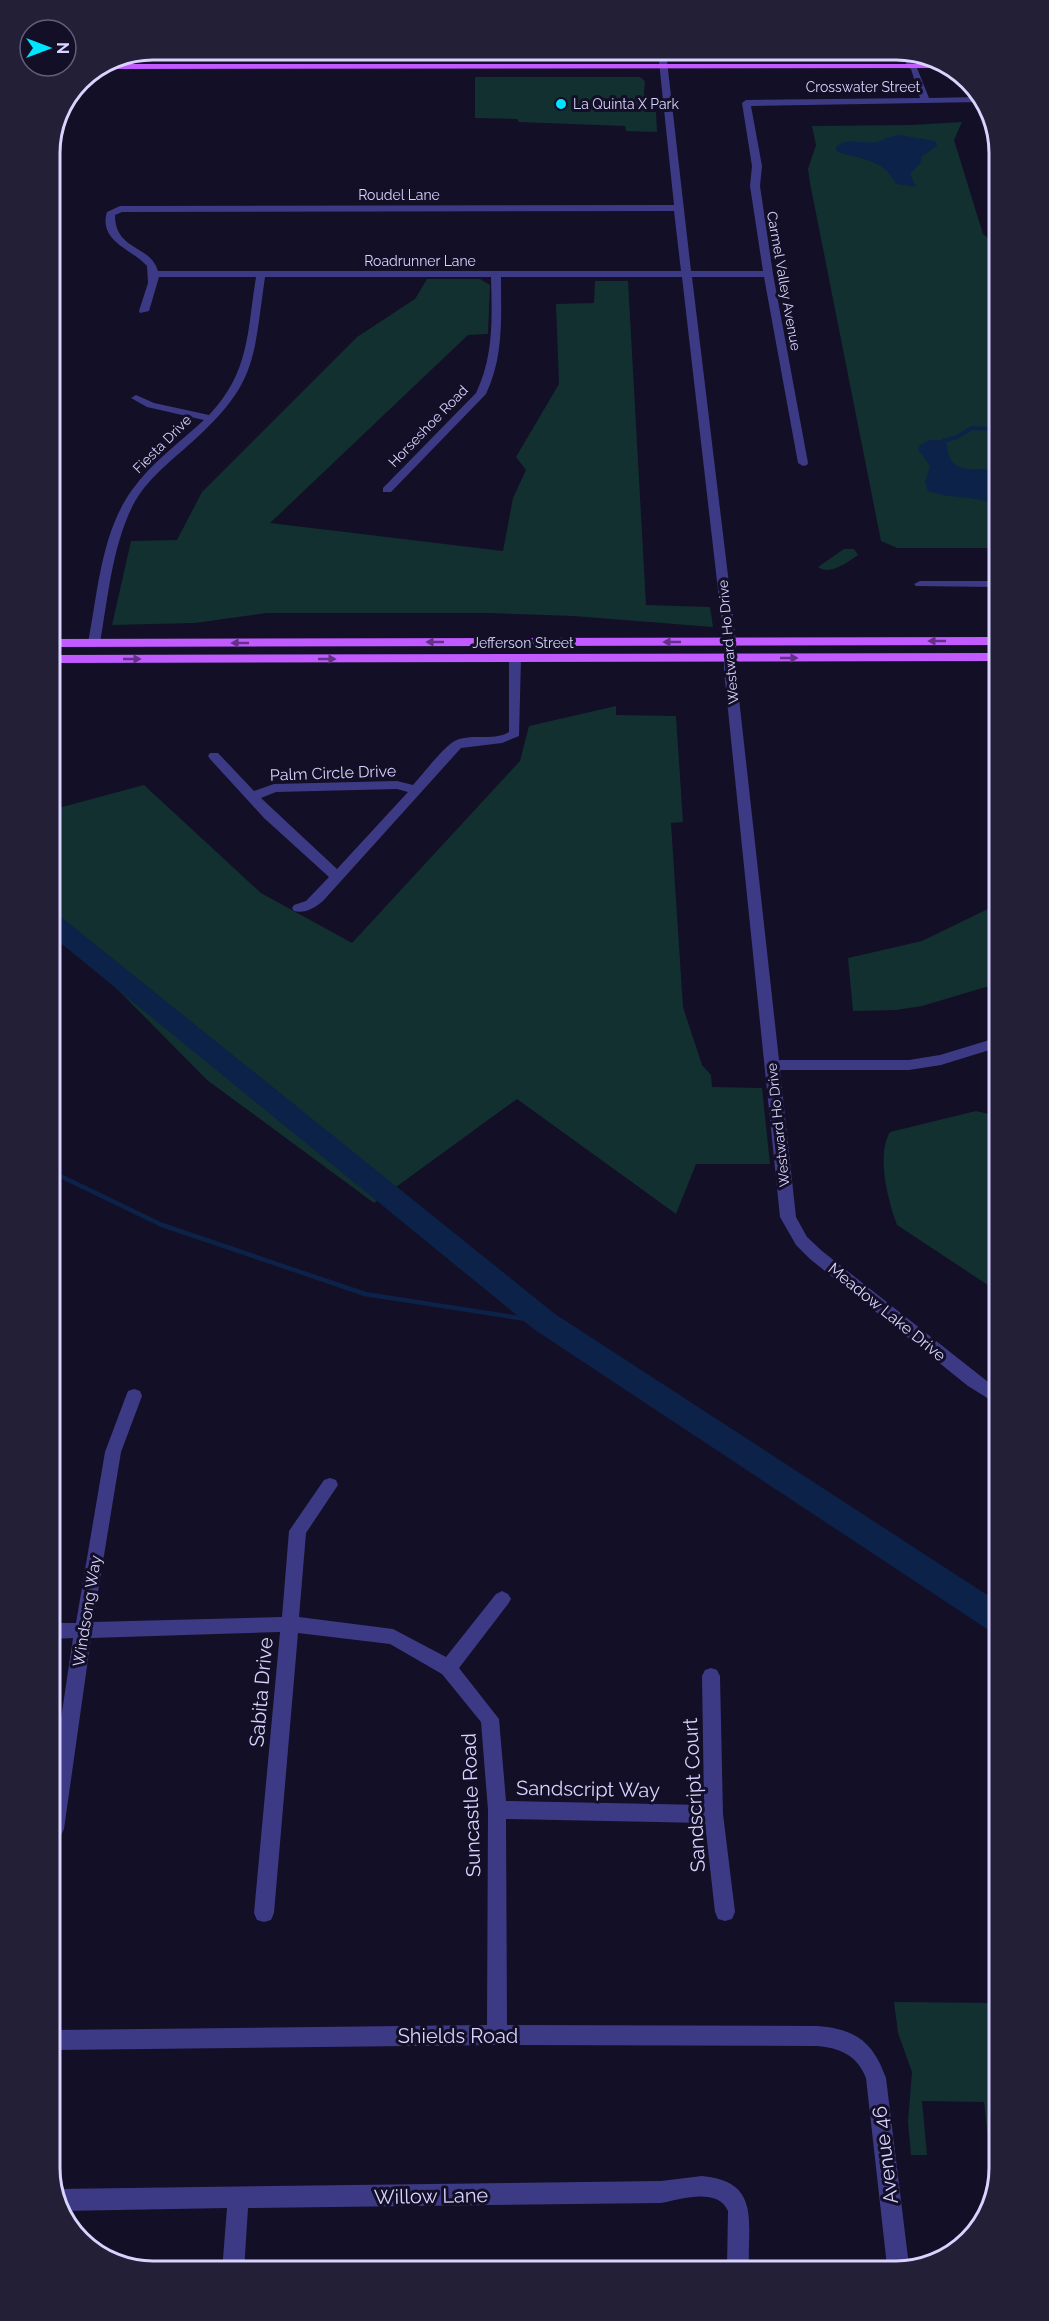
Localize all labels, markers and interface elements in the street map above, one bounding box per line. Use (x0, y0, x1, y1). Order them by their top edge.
north arrow (18, 18, 78, 78)
text: N (53, 42, 72, 54)
street label: Crosswater Street (806, 79, 921, 95)
place label: La Quinta X Park (573, 96, 679, 112)
marker: La Quinta X Park (554, 97, 568, 111)
street label: Roudel Lane (358, 187, 440, 203)
street label: Carmel Valley Avenue (764, 210, 804, 352)
street label: Roadrunner Lane (364, 253, 476, 269)
street label: Horseshoe Road (385, 382, 471, 470)
street label: Fiesta Drive (130, 412, 194, 476)
street label: Westward Ho Drive (715, 579, 741, 705)
street label: Jefferson Street (472, 635, 574, 651)
one-way arrow (927, 636, 946, 646)
one-way arrow (425, 637, 444, 647)
one-way arrow (662, 637, 681, 647)
one-way arrow (230, 638, 249, 648)
one-way arrow (779, 653, 798, 663)
one-way arrow (123, 654, 142, 664)
one-way arrow (318, 654, 337, 664)
street label: Palm Circle Drive (270, 761, 396, 785)
street label: Westward Ho Drive (764, 1062, 792, 1188)
street label: Meadow Lake Drive (824, 1259, 950, 1365)
street label: Windsong Way (69, 1554, 105, 1668)
street label: Sabita Drive (244, 1636, 278, 1748)
street label: Sandscript Court (678, 1717, 710, 1873)
street label: Suncastle Road (456, 1733, 486, 1877)
street label: Sandscript Way (516, 1776, 660, 1802)
street label: Shields Road (398, 2024, 518, 2048)
street label: Avenue 46 (867, 2105, 903, 2205)
street label: Willow Lane (374, 2183, 489, 2209)

